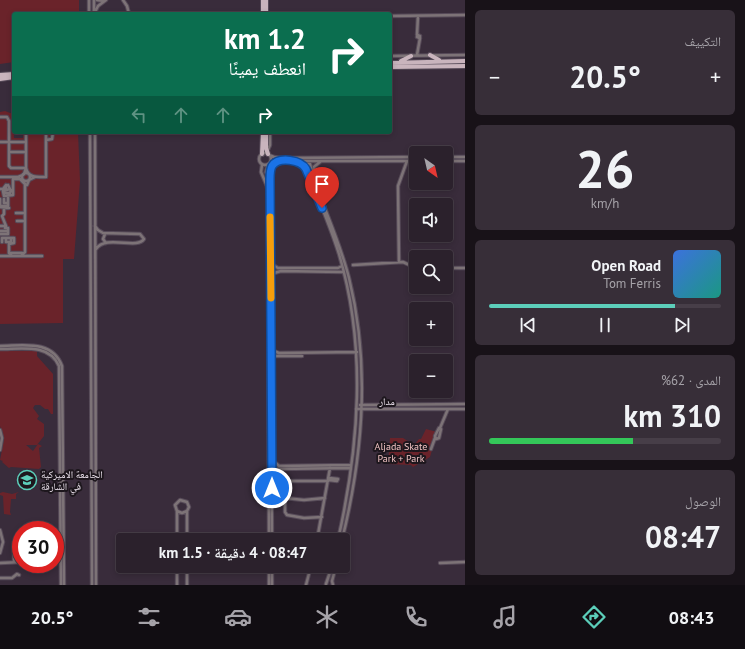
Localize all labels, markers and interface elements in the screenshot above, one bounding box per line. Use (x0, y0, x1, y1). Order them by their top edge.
text: 1.2 km (224, 20, 306, 57)
icon: right (320, 28, 372, 80)
text: التكييف (685, 33, 721, 50)
text: انعطف يمينًا (229, 57, 306, 80)
text: 20.5° (569, 57, 641, 96)
text: − (489, 63, 500, 91)
text: + (710, 63, 721, 91)
icon: left (128, 104, 150, 126)
icon: ahead (170, 104, 192, 126)
icon: ahead (212, 104, 234, 126)
icon: right (254, 104, 276, 126)
text: 26 (576, 135, 634, 202)
north arrow (409, 146, 453, 190)
map controls (409, 146, 453, 398)
pin (305, 167, 339, 208)
icon: arrive (311, 173, 333, 195)
text: km/h (591, 195, 619, 212)
button: sound (409, 198, 453, 242)
button: search (409, 250, 453, 294)
text: Open Road (591, 256, 661, 275)
text: Tom Ferris (603, 275, 661, 292)
button: + (409, 302, 453, 346)
icon: previous (517, 314, 539, 336)
icon: pause (594, 314, 616, 336)
icon: next (671, 314, 693, 336)
button: − (409, 354, 453, 398)
text: المدى · 62% (661, 372, 721, 389)
street label: مدار (378, 395, 395, 408)
text: 310 km (623, 396, 721, 435)
park label: Aljada Skate Park + Park (375, 440, 427, 465)
position arrow (251, 467, 293, 509)
place label: الجامعة الاميركية في الشارقة (41, 468, 103, 494)
school or university icon: الجامعة الاميركية في الشارقة (16, 469, 38, 491)
text: الوصول (685, 493, 721, 510)
text: 08:47 (645, 517, 721, 556)
speed limit sign: 30 (12, 521, 64, 573)
text: 08:47 · 4 دقيقة · 1.5 km (159, 543, 307, 562)
icon: filters (135, 603, 163, 631)
icon: car (224, 603, 252, 631)
icon: climate (313, 603, 341, 631)
icon: phone (402, 603, 430, 631)
icon: music (491, 603, 519, 631)
icon: directions (580, 603, 608, 631)
text: 20.5° (31, 606, 73, 629)
text: 08:43 (669, 606, 714, 629)

